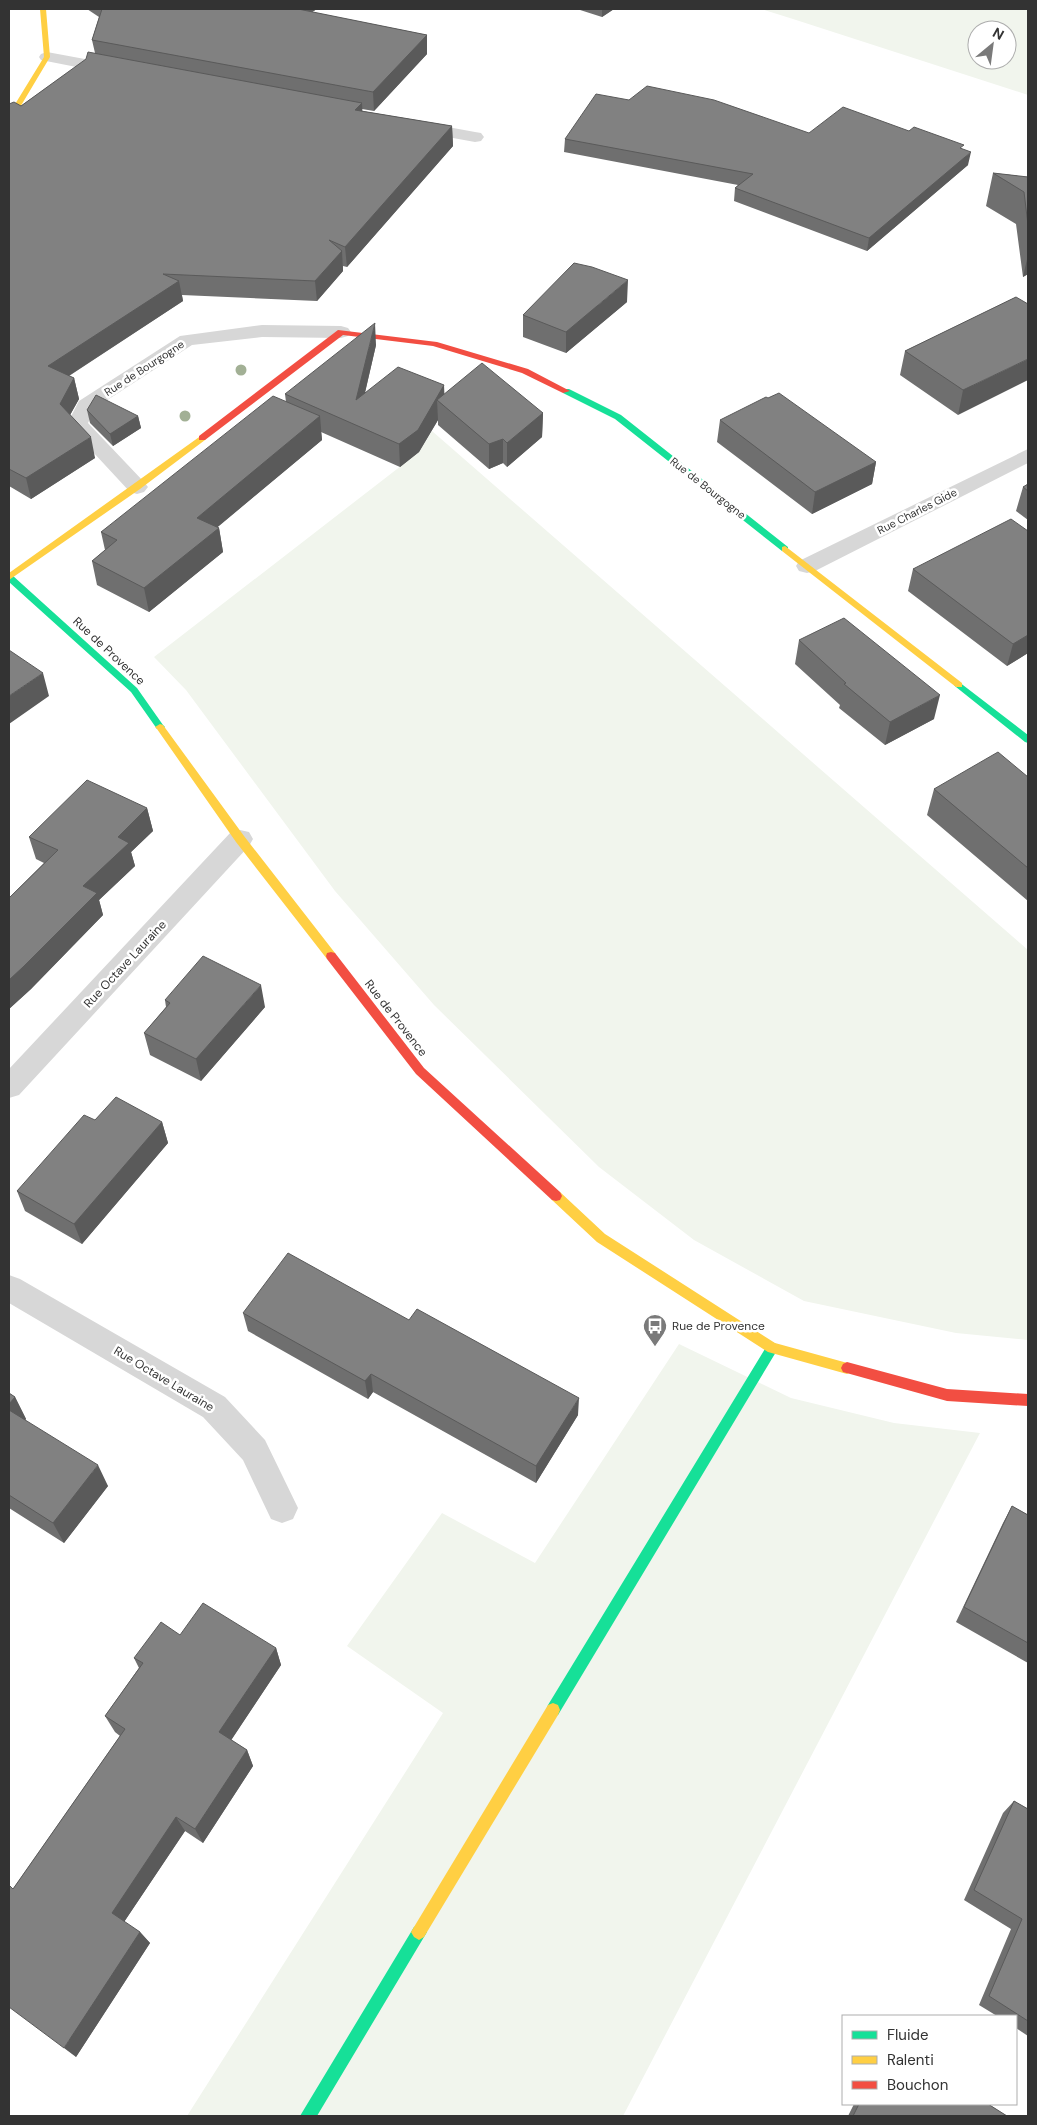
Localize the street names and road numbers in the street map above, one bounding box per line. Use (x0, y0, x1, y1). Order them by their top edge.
street label: Rue de Bourgogne (101, 337, 187, 399)
street label: Rue de Bourgogne (667, 454, 749, 522)
street label: Rue Charles Gide (875, 485, 959, 537)
street label: Rue de Provence (70, 613, 149, 689)
street label: Rue Octave Lauraine (80, 917, 170, 1011)
street label: Rue de Provence (361, 976, 431, 1060)
street label: Rue Octave Lauraine (111, 1343, 217, 1415)

